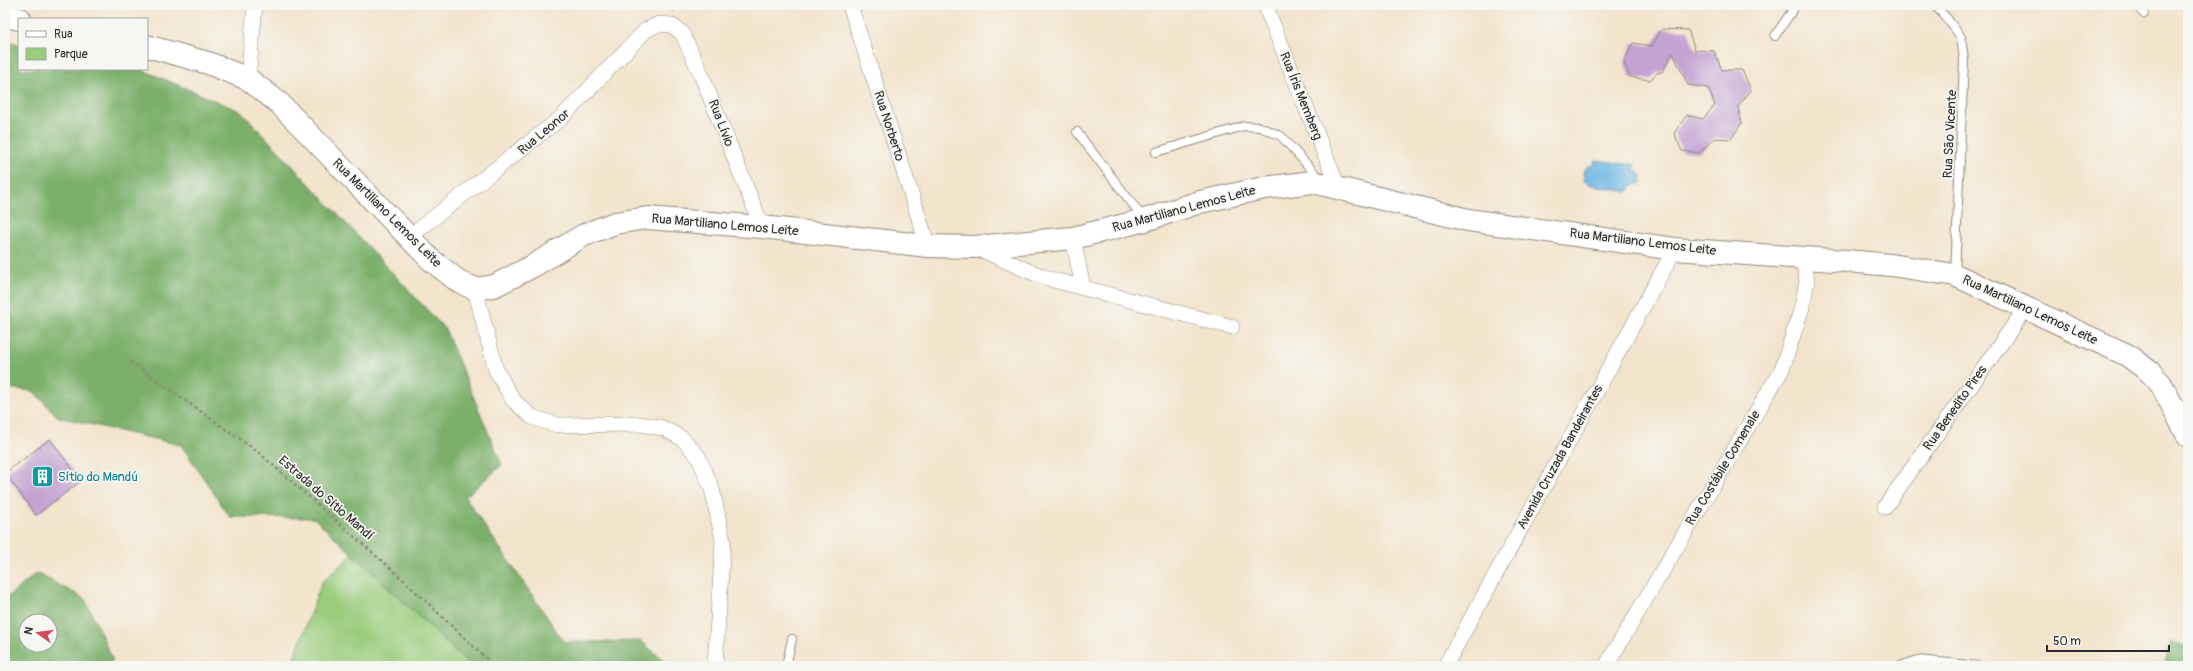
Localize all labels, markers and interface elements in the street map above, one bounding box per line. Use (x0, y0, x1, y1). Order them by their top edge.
legend (18, 18, 148, 70)
text: Rua (54, 27, 73, 42)
text: Parque (54, 47, 88, 62)
street label: Rua Íris Memberg (1276, 50, 1326, 143)
street label: Rua Norberto (870, 89, 908, 163)
street label: Rua São Vicente (1940, 89, 1960, 179)
street label: Rua Lívio (705, 97, 737, 149)
street label: Rua Leonor (515, 105, 573, 158)
street label: Rua Martiliano Lemos Leite (329, 155, 445, 271)
street label: Rua Martiliano Lemos Leite (1111, 182, 1258, 236)
street label: Rua Martiliano Lemos Leite (651, 211, 800, 239)
street label: Rua Martiliano Lemos Leite (1569, 225, 1718, 259)
street label: Rua Martiliano Lemos Leite (1960, 272, 2101, 349)
street label: Rua Benedito Pires (1920, 362, 1990, 454)
street label: Avenida Cruzada Bandeirantes (1514, 382, 1606, 532)
street label: Rua Costábile Comenale (1682, 407, 1764, 528)
street label: Estrada do Sítio Mandí (275, 452, 377, 544)
building icon: Sítio do Mandú (30, 464, 56, 490)
place label: Sítio do Mandú (58, 469, 138, 485)
north arrow (18, 613, 58, 653)
text: N (22, 625, 36, 636)
scale bar (2047, 627, 2169, 653)
text: 50 m (2053, 634, 2081, 649)

